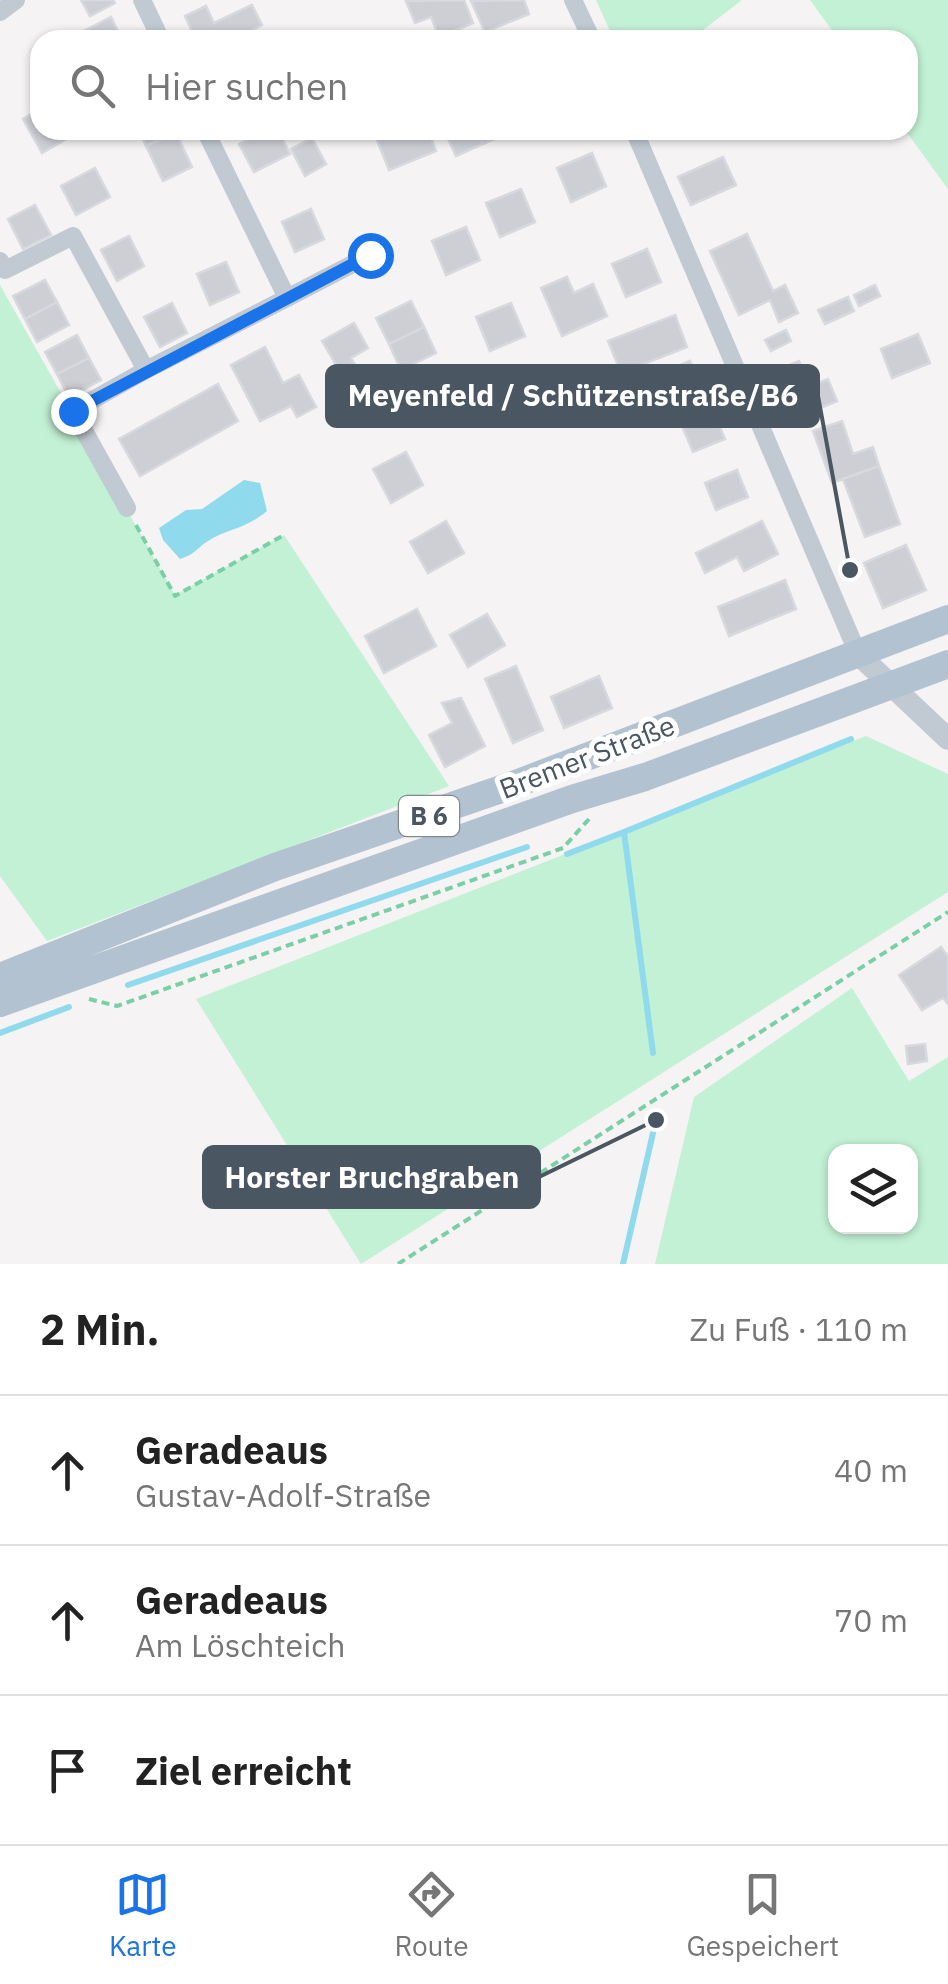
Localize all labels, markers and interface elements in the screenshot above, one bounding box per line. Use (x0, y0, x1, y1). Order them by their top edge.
search box (30, 30, 918, 140)
icon: search (65, 58, 120, 113)
text: Hier suchen (145, 61, 348, 110)
route start (348, 233, 394, 279)
callout: Meyenfeld / Schützenstraße/B6 (327, 366, 818, 426)
text: Meyenfeld / Schützenstraße/B6 (348, 375, 798, 414)
route end (51, 389, 97, 435)
street label: Bremer Straße (494, 706, 680, 807)
road number: B 6 (399, 796, 459, 836)
map controls (828, 1144, 918, 1234)
button: layers (828, 1144, 918, 1234)
callout: Horster Bruchgraben (204, 1147, 539, 1207)
text: Horster Bruchgraben (225, 1157, 519, 1196)
text: 2 Min. (40, 1302, 160, 1357)
text: Zu Fuß · 110 m (690, 1308, 908, 1350)
text: Geradeaus (135, 1425, 328, 1474)
icon: ahead (40, 1443, 95, 1498)
text: 40 m (834, 1449, 908, 1491)
text: Gustav-Adolf-Straße (135, 1474, 431, 1516)
text: Geradeaus (135, 1575, 328, 1624)
icon: ahead (40, 1593, 95, 1648)
text: 70 m (834, 1599, 908, 1641)
text: Am Löschteich (135, 1624, 345, 1666)
icon: arrive (40, 1743, 95, 1798)
text: Ziel erreicht (135, 1746, 352, 1795)
tab: Karte (109, 1867, 177, 1964)
tab: Route (394, 1867, 469, 1964)
tab: Gespeichert (686, 1867, 839, 1964)

